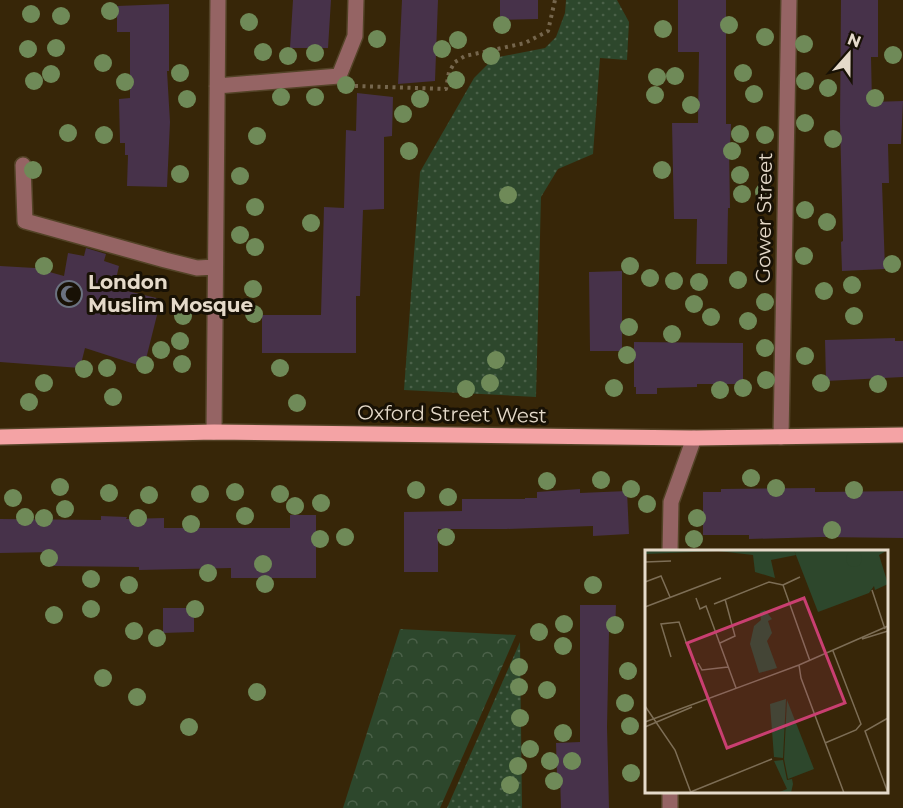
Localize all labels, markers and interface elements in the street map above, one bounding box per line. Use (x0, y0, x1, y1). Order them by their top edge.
north arrow (819, 24, 879, 84)
text: N (845, 29, 864, 52)
street label: Gower Street (751, 152, 777, 284)
place label: London Muslim Mosque (88, 270, 253, 317)
mosque icon: London Muslim Mosque (54, 279, 84, 309)
street label: Oxford Street West (357, 400, 547, 428)
inset map (645, 550, 888, 793)

